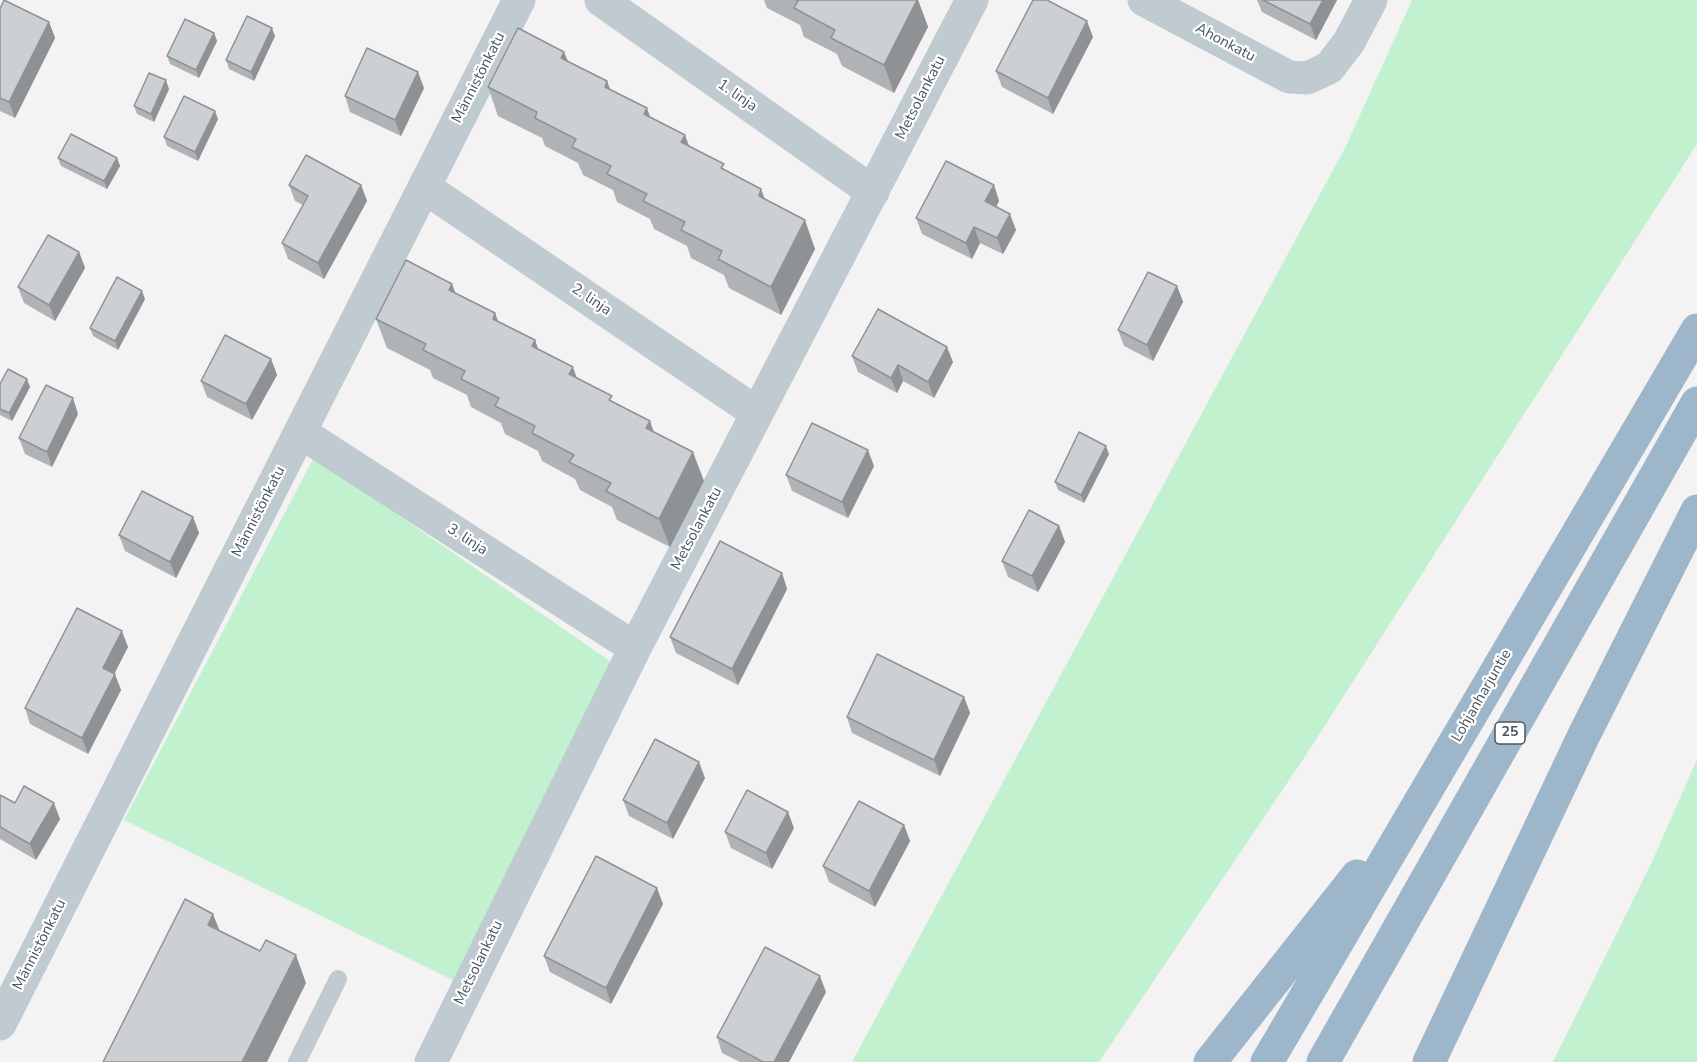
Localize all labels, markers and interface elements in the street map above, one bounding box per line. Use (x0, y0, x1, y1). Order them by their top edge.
street label: Ahonkatu (1192, 20, 1258, 66)
street label: Männistönkatu (448, 30, 510, 126)
street label: Metsolankatu (892, 53, 950, 143)
street label: 1. linja (714, 76, 760, 116)
street label: 2. linja (568, 280, 614, 320)
street label: Männistönkatu (228, 464, 290, 560)
street label: Metsolankatu (668, 484, 726, 574)
street label: 3. linja (444, 520, 490, 560)
street label: Lohjanharjuntie (1448, 646, 1516, 746)
road number: 25 (1495, 722, 1525, 744)
street label: Männistönkatu (9, 897, 71, 993)
street label: Metsolankatu (451, 918, 507, 1008)

